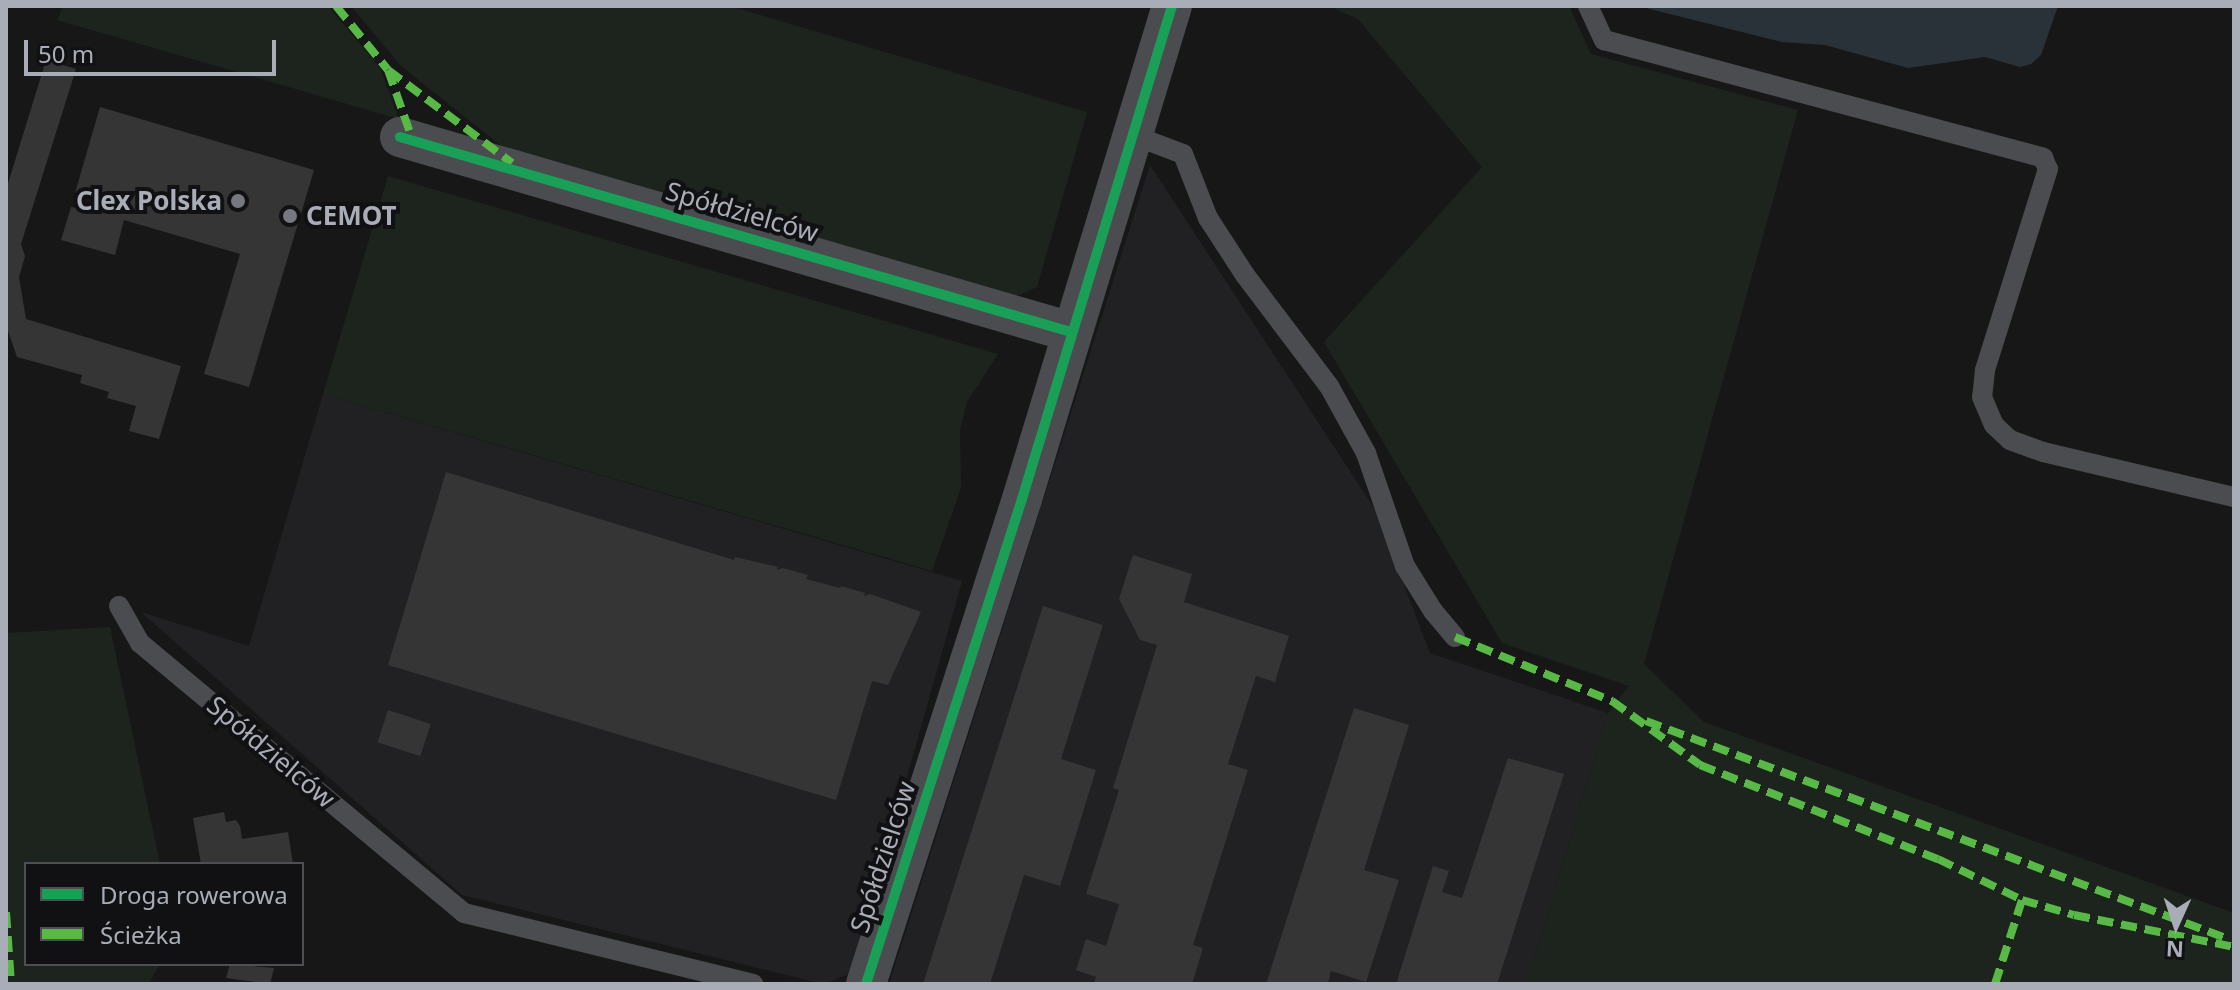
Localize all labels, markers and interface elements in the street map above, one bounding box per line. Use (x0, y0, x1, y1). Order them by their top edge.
scale bar (28, 24, 280, 74)
text: 50 m (38, 37, 94, 70)
street label: Spółdzielców (662, 175, 822, 249)
place label: Clex Polska (76, 185, 222, 217)
marker: Clex Polska (229, 192, 247, 210)
place label: CEMOT (306, 200, 397, 232)
marker: CEMOT (281, 207, 299, 225)
street label: Spółdzielców (201, 690, 341, 814)
street label: Spółdzielców (844, 777, 922, 937)
legend (24, 862, 304, 966)
text: Droga rowerowa (100, 878, 288, 911)
north arrow (2136, 886, 2216, 966)
text: Ścieżka (100, 918, 182, 951)
text: N (2165, 935, 2184, 965)

